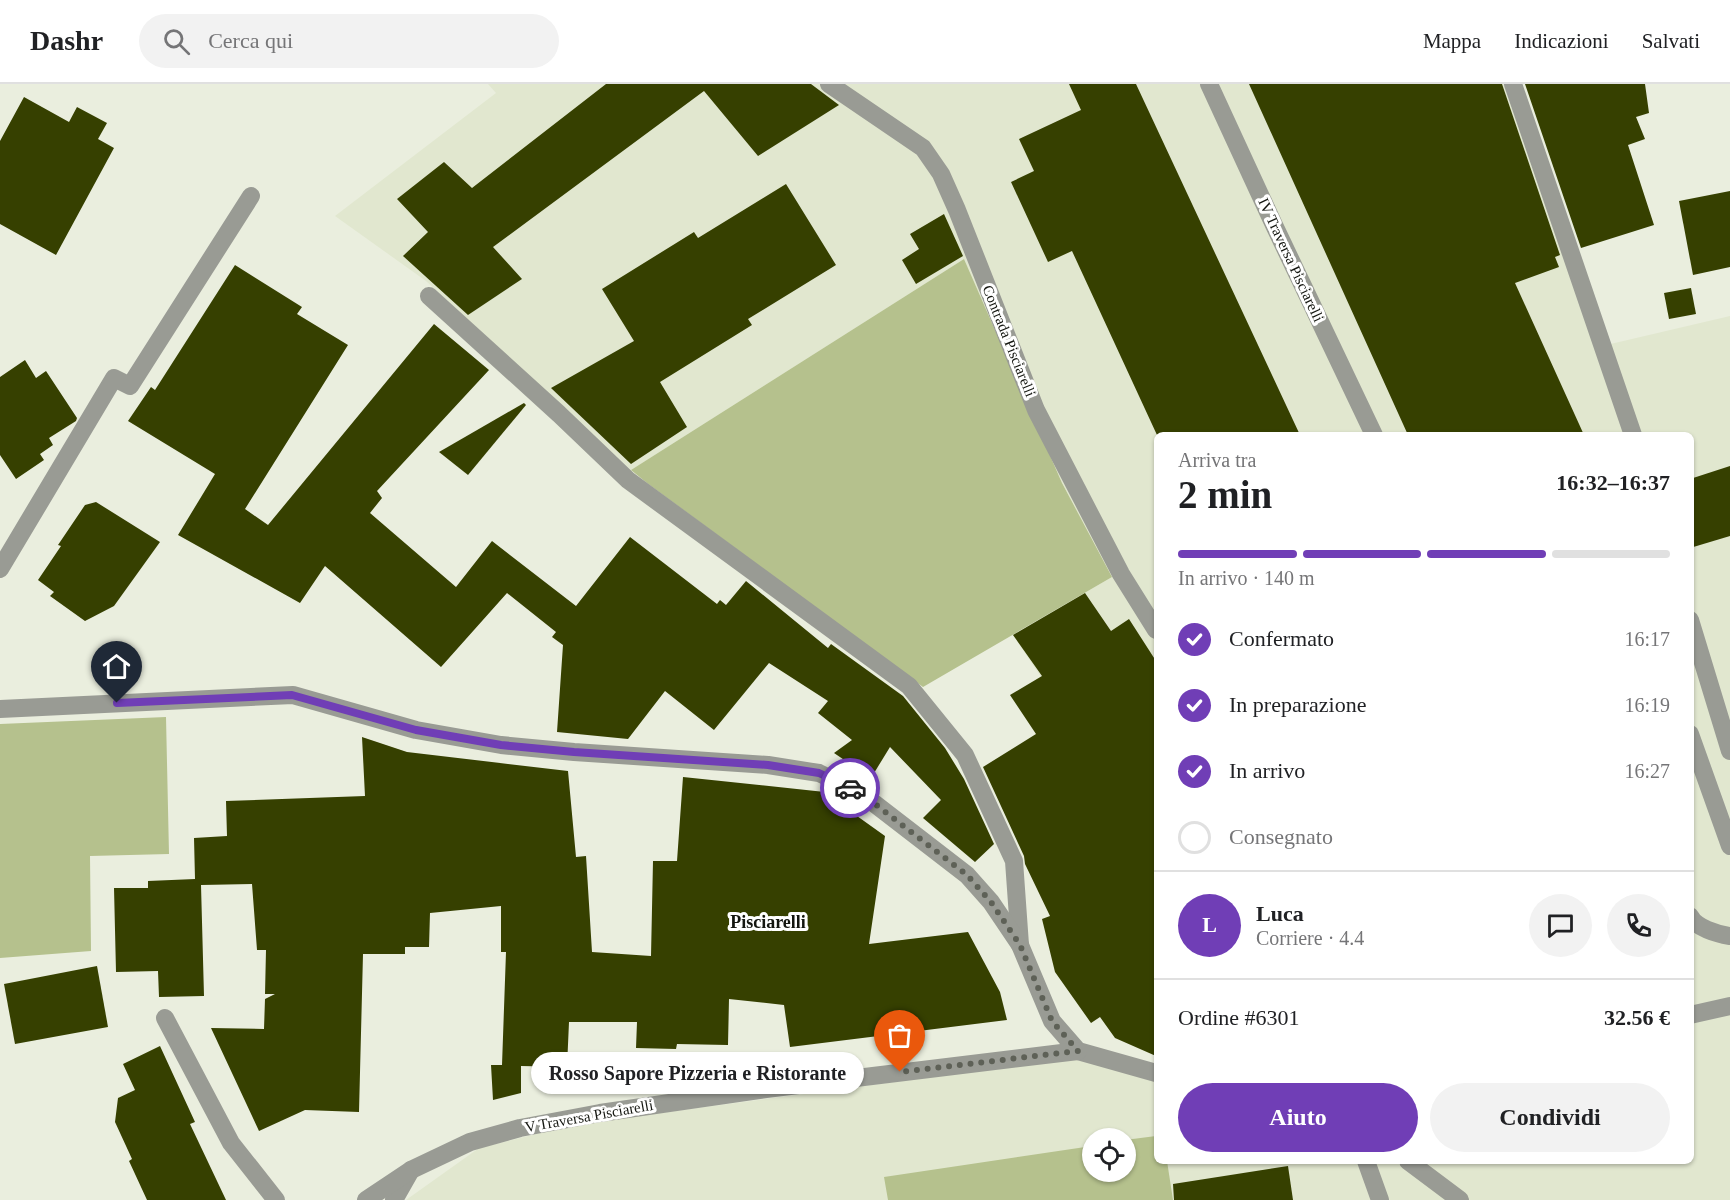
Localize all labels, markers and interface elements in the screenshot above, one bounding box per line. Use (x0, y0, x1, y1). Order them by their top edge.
search box (139, 14, 559, 68)
text: Dashr (30, 25, 103, 56)
icon: search (160, 25, 193, 58)
text: Cerca qui (208, 28, 293, 53)
text: Mappa (1423, 29, 1481, 53)
text: Indicazioni (1514, 29, 1609, 53)
text: Salvati (1642, 29, 1700, 53)
street label: IV Traversa Pisciarelli (1255, 196, 1327, 324)
street label: Contrada Pisciarelli (979, 283, 1039, 399)
text: Arriva tra (1178, 449, 1256, 471)
text: 16:32–16:37 (1556, 470, 1670, 495)
text: 2 min (1178, 473, 1272, 516)
text: In arrivo · 140 m (1178, 567, 1315, 589)
icon: check (1178, 623, 1211, 656)
text: Confermato (1229, 626, 1334, 651)
text: 16:17 (1624, 628, 1670, 650)
pin (91, 641, 142, 703)
icon: home (100, 650, 133, 683)
icon: check (1178, 689, 1211, 722)
text: In preparazione (1229, 692, 1366, 717)
text: 16:19 (1624, 694, 1670, 716)
icon: check (1178, 755, 1211, 788)
courier (820, 758, 880, 818)
text: In arrivo (1229, 758, 1305, 783)
text: 16:27 (1624, 760, 1670, 782)
icon: car (834, 772, 867, 805)
text: Consegnato (1229, 824, 1333, 849)
button: chat (1529, 894, 1592, 957)
button: phone (1607, 894, 1670, 957)
text: Luca (1256, 901, 1304, 926)
district label: Pisciarelli (730, 912, 806, 932)
text: L (1202, 912, 1217, 937)
text: Corriere · 4.4 (1256, 927, 1364, 949)
text: Ordine #6301 (1178, 1005, 1300, 1030)
text: 32.56 € (1604, 1005, 1670, 1030)
pin (874, 1010, 925, 1072)
icon: bag (883, 1019, 916, 1052)
callout: Rosso Sapore Pizzeria e Ristorante (531, 1051, 864, 1093)
text: Rosso Sapore Pizzeria e Ristorante (549, 1062, 846, 1084)
button: Aiuto (1178, 1083, 1418, 1152)
button: Condividi (1430, 1083, 1670, 1152)
street label: V Traversa Pisciarelli (524, 1097, 654, 1135)
map controls (1082, 1128, 1136, 1182)
button: locate (1082, 1128, 1136, 1182)

